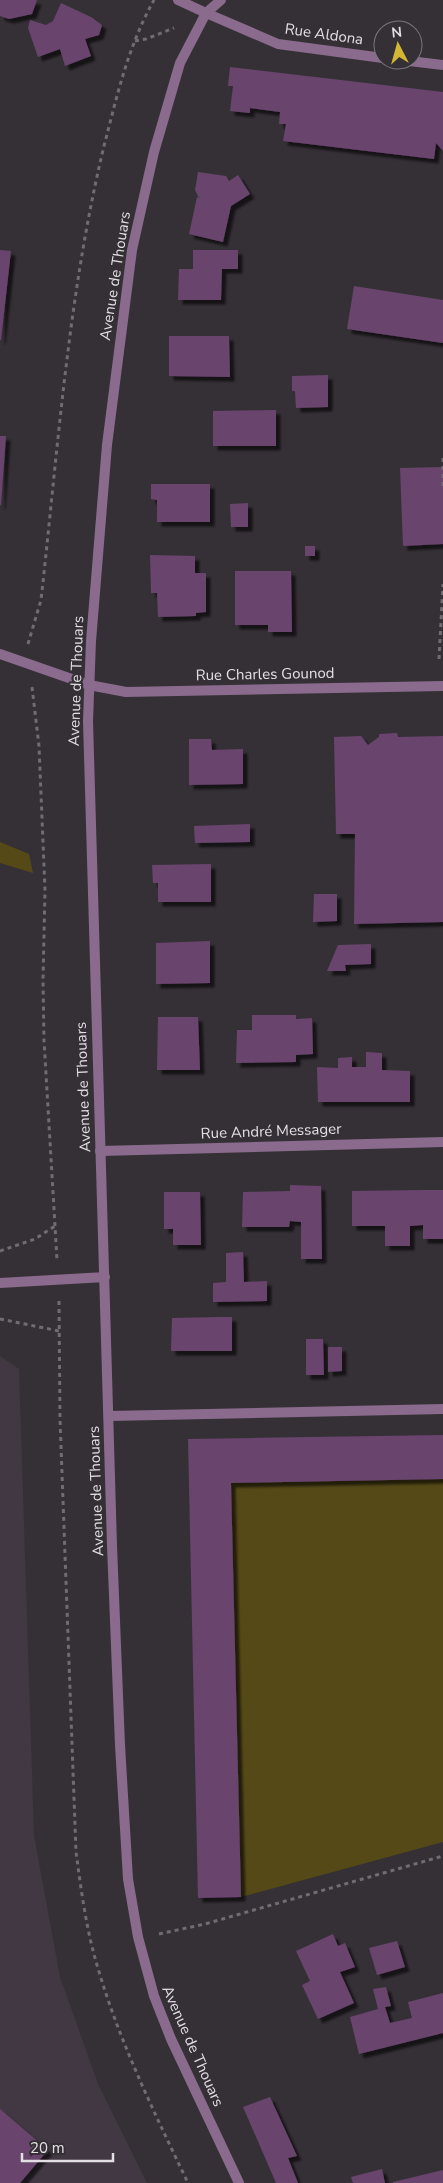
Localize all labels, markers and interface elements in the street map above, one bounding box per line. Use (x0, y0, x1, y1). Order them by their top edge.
street label: Rue Aldona (283, 19, 365, 49)
north arrow (373, 20, 423, 70)
text: N (390, 23, 403, 43)
street label: Avenue de Thouars (95, 210, 135, 342)
street label: Avenue de Thouars (64, 616, 88, 746)
street label: Rue Charles Gounod (195, 663, 335, 685)
street label: Avenue de Thouars (71, 1022, 95, 1152)
street label: Rue André Messager (200, 1119, 342, 1143)
street label: Avenue de Thouars (84, 1426, 108, 1556)
street label: Avenue de Thouars (157, 1982, 229, 2110)
scale bar (22, 2130, 114, 2162)
text: 20 m (30, 2138, 65, 2158)

